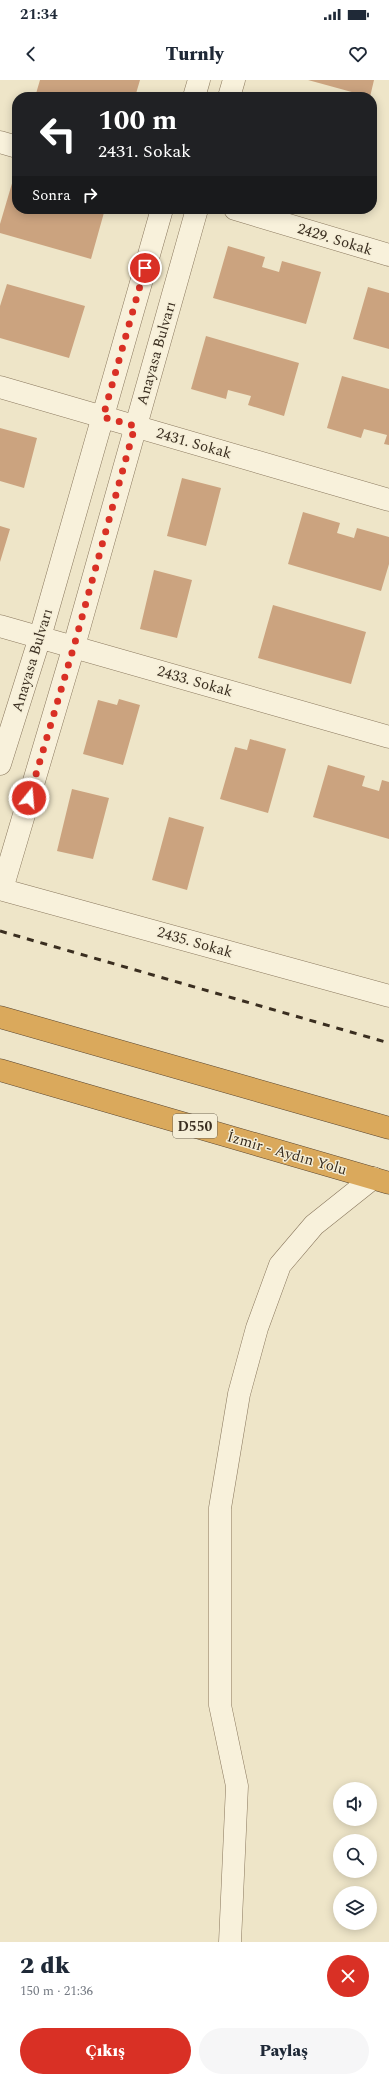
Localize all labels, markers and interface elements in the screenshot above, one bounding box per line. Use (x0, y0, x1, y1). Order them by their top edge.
text: 21:34 (20, 3, 58, 26)
text: Turnly (165, 41, 224, 68)
icon: back (20, 43, 42, 65)
icon: heart (347, 43, 369, 65)
text: 100 m (98, 99, 177, 142)
icon: left (32, 108, 84, 160)
text: 2431. Sokak (98, 138, 191, 165)
text: Sonra (32, 184, 71, 207)
icon: right (79, 184, 101, 206)
street label: 2429. Sokak (294, 217, 375, 262)
pin (128, 251, 162, 285)
icon: arrive (134, 257, 156, 279)
street label: Anayasa Bulvarı (131, 298, 182, 408)
street label: 2431. Sokak (153, 422, 234, 465)
street label: Anayasa Bulvarı (6, 606, 59, 715)
street label: 2433. Sokak (154, 660, 235, 703)
position arrow (8, 777, 50, 819)
street label: 2435. Sokak (154, 921, 235, 964)
road number: D550 (173, 1114, 217, 1138)
street label: İzmir - Aydın Yolu (224, 1125, 350, 1182)
map controls (333, 1782, 377, 1930)
button: sound (333, 1782, 377, 1826)
button: search (333, 1834, 377, 1878)
button: layers (333, 1886, 377, 1930)
text: 2 dk (20, 1948, 70, 1984)
button: close (327, 1955, 369, 1997)
text: 150 m · 21:36 (20, 1981, 93, 2001)
button: Çıkış (20, 2028, 191, 2074)
button: Paylaş (199, 2028, 369, 2074)

